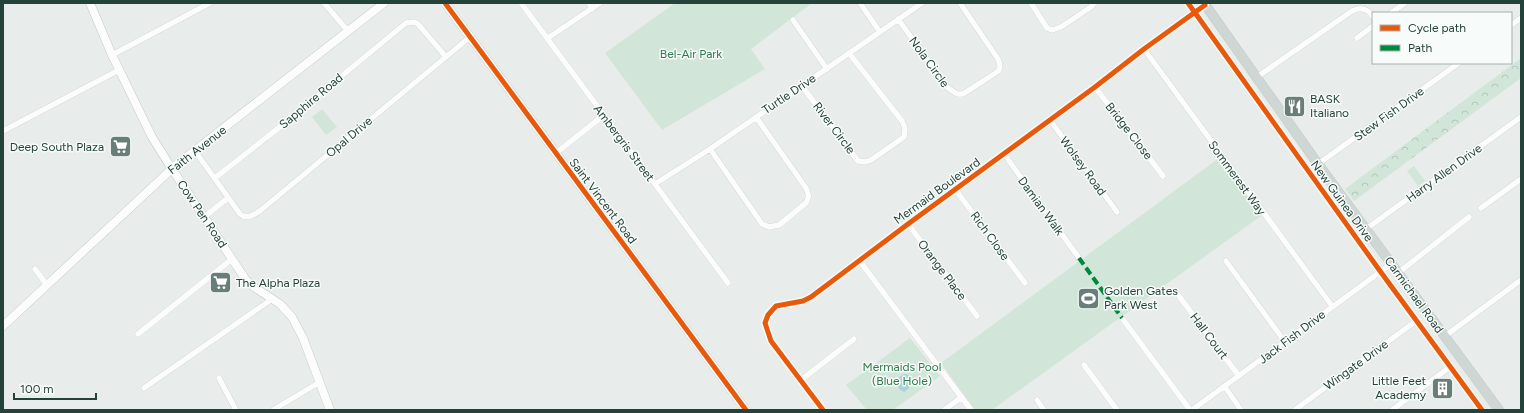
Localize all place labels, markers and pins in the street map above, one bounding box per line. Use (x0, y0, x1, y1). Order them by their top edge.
place label: BASK Italiano (1310, 92, 1349, 120)
restaurant icon: BASK Italiano (1282, 93, 1308, 119)
supermarket icon: Deep South Plaza (107, 134, 133, 160)
place label: Deep South Plaza (10, 140, 104, 154)
supermarket icon: The Alpha Plaza (208, 270, 234, 296)
place label: The Alpha Plaza (236, 276, 320, 290)
place label: Golden Gates Park West (1104, 284, 1178, 312)
sports icon: Golden Gates Park West (1075, 285, 1101, 311)
place label: Little Feet Academy (1372, 374, 1427, 402)
building icon: Little Feet Academy (1429, 375, 1455, 401)

